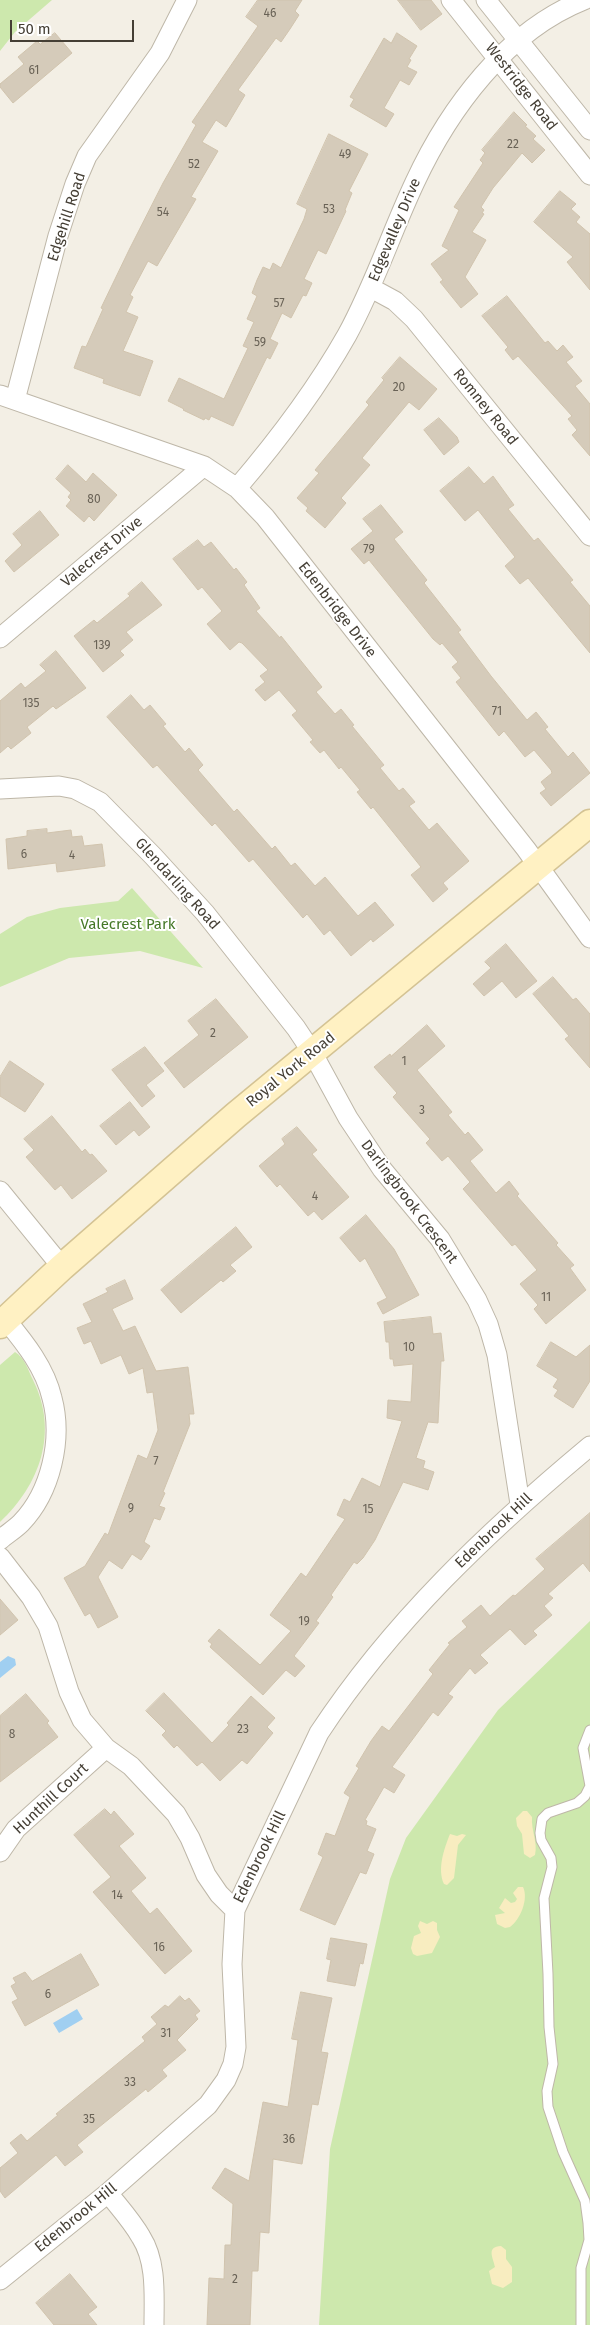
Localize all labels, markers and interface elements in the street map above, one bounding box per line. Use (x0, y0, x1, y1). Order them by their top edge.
house number: 46 (264, 7, 276, 21)
scale bar (12, 10, 136, 42)
text: 50 m (18, 20, 51, 38)
street label: Westridge Road (481, 40, 561, 134)
house number: 61 (28, 64, 40, 78)
house number: 22 (507, 138, 519, 152)
house number: 49 (339, 148, 351, 162)
house number: 52 (188, 158, 200, 172)
street label: Edgehill Road (44, 170, 90, 264)
street label: Edgevalley Drive (365, 175, 425, 285)
house number: 53 (323, 203, 335, 217)
house number: 54 (157, 206, 169, 220)
house number: 57 (273, 297, 285, 311)
house number: 59 (254, 336, 266, 350)
street label: Romney Road (449, 365, 521, 449)
house number: 20 (393, 381, 405, 395)
house number: 80 (87, 493, 101, 507)
street label: Valecrest Drive (58, 513, 146, 591)
house number: 79 (363, 543, 375, 557)
street label: Edenbridge Drive (294, 559, 380, 661)
house number: 139 (93, 639, 111, 653)
house number: 135 (22, 697, 40, 711)
house number: 71 (492, 705, 502, 719)
street label: Glendarling Road (131, 834, 223, 934)
house number: 6 (21, 848, 27, 862)
house number: 4 (69, 849, 75, 863)
park label: Valecrest Park (81, 916, 175, 934)
house number: 2 (210, 1027, 216, 1041)
street label: Royal York Road (243, 1029, 339, 1111)
house number: 1 (401, 1055, 407, 1069)
house number: 3 (419, 1104, 425, 1118)
street label: Darlingbrook Crescent (357, 1137, 461, 1267)
house number: 4 (312, 1190, 318, 1204)
house number: 11 (541, 1291, 551, 1305)
house number: 10 (403, 1341, 415, 1355)
house number: 7 (153, 1455, 159, 1469)
street label: Edenbrook Hill (452, 1490, 536, 1572)
house number: 9 (128, 1502, 134, 1516)
house number: 15 (362, 1503, 374, 1517)
house number: 19 (298, 1615, 310, 1629)
house number: 23 (237, 1723, 249, 1737)
house number: 8 (9, 1728, 15, 1742)
street label: Hunthill Court (10, 1760, 92, 1838)
street label: Edenbrook Hill (230, 1808, 290, 1906)
house number: 14 (111, 1889, 123, 1903)
house number: 16 (153, 1941, 165, 1955)
house number: 6 (45, 1988, 51, 2002)
house number: 31 (161, 2027, 171, 2041)
house number: 33 (124, 2076, 136, 2090)
house number: 35 (83, 2113, 95, 2127)
house number: 36 (283, 2133, 295, 2147)
street label: Edenbrook Hill (31, 2179, 121, 2257)
house number: 2 (232, 2273, 238, 2287)

